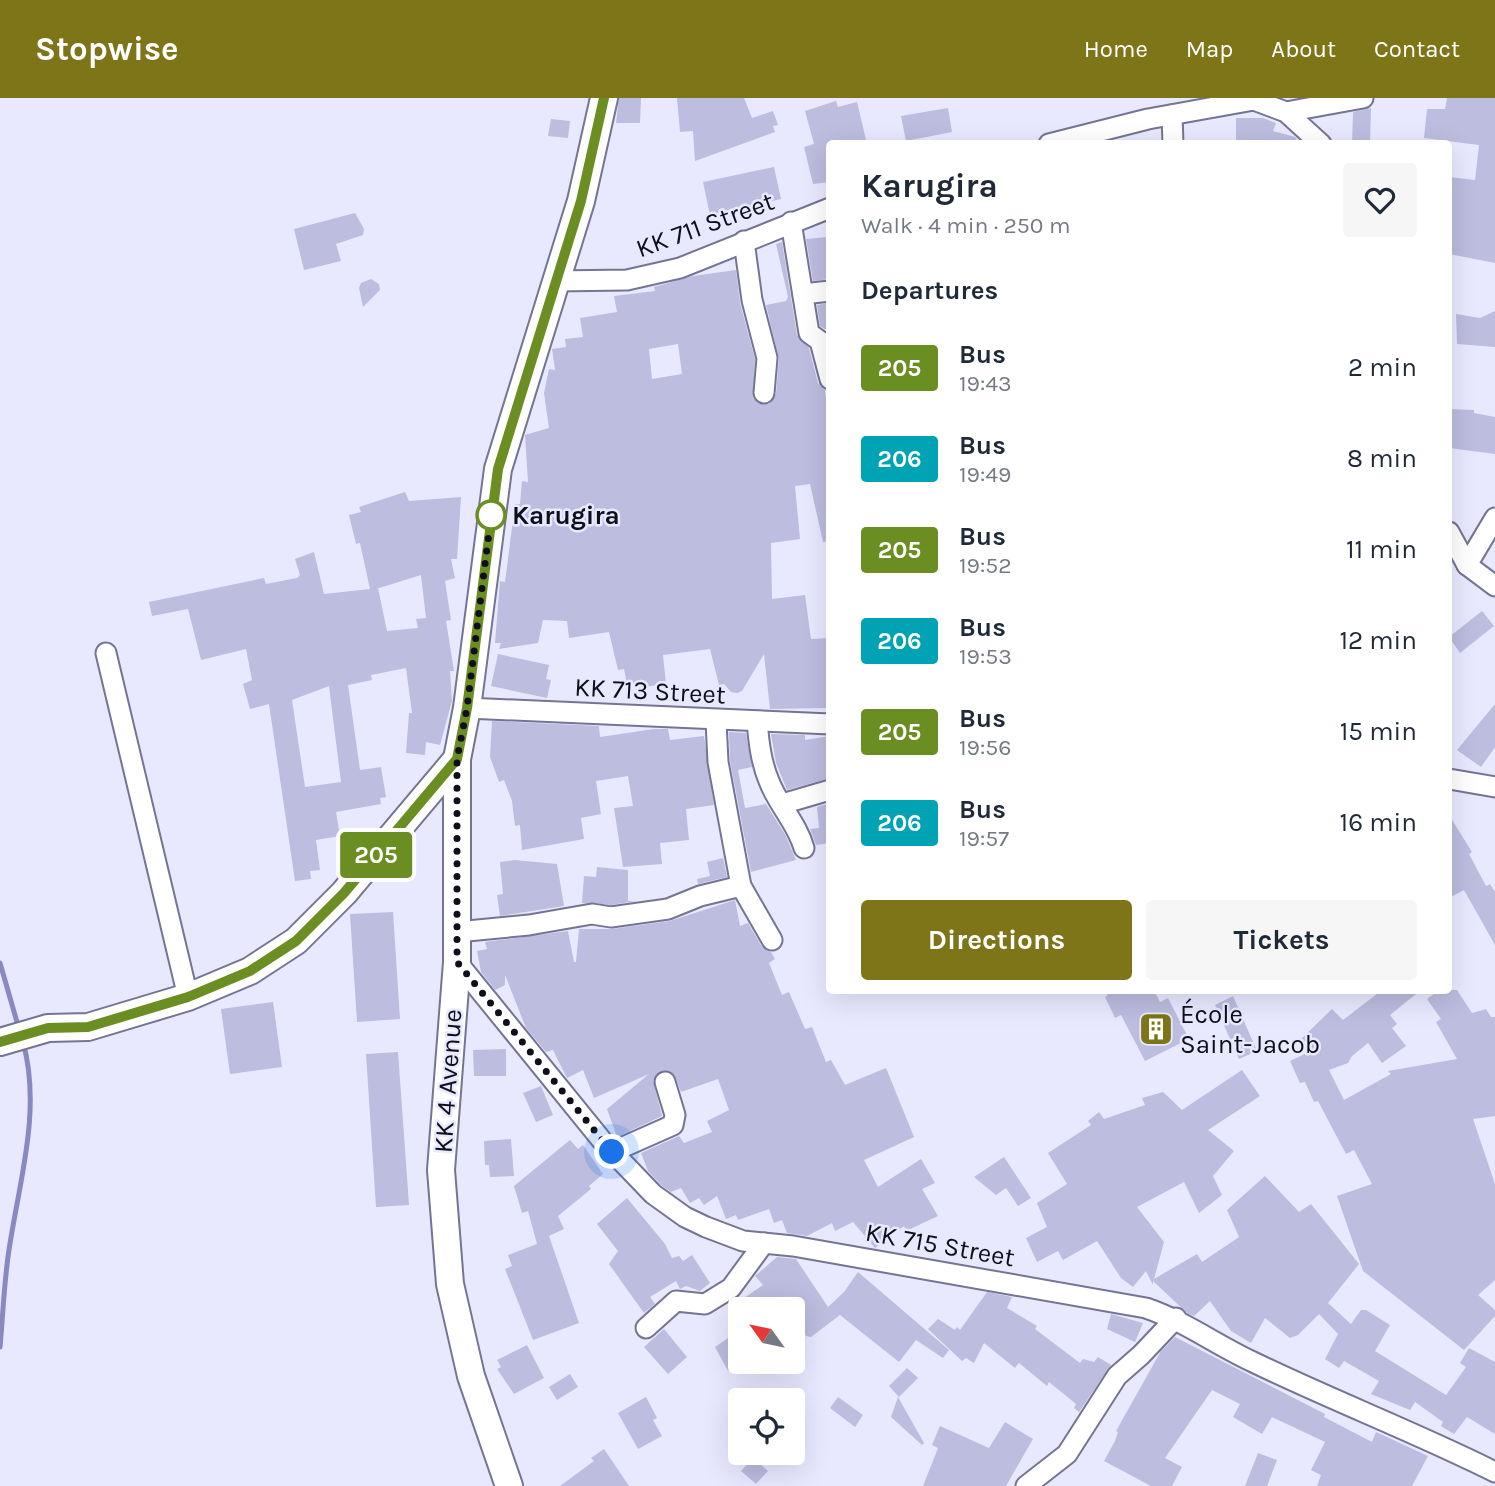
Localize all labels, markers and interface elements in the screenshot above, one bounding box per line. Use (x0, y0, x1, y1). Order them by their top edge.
text: Stopwise (35, 30, 179, 68)
text: Home (1084, 35, 1148, 63)
text: Map (1186, 35, 1233, 63)
text: About (1271, 35, 1336, 63)
text: Contact (1374, 35, 1460, 63)
button: heart (1343, 163, 1417, 237)
text: Karugira (861, 167, 998, 205)
street label: KK 711 Street (632, 186, 779, 264)
text: Walk · 4 min · 250 m (861, 212, 1070, 239)
text: Departures (861, 275, 998, 306)
text: Bus (959, 339, 1006, 370)
text: 2 min (1348, 352, 1417, 383)
text: 205 (878, 354, 921, 382)
text: 19:43 (959, 370, 1012, 397)
text: Bus (959, 430, 1006, 461)
text: 8 min (1347, 443, 1417, 474)
text: 206 (877, 445, 922, 473)
text: 19:49 (959, 461, 1011, 488)
marker: Karugira (476, 500, 506, 530)
place label: Karugira (512, 500, 620, 531)
text: Bus (959, 521, 1006, 552)
text: 11 min (1346, 534, 1417, 565)
text: 205 (878, 536, 921, 564)
text: 19:52 (959, 552, 1012, 579)
text: Bus (959, 612, 1006, 643)
text: 12 min (1339, 625, 1417, 656)
text: 206 (877, 627, 922, 655)
text: 19:53 (959, 643, 1012, 670)
street label: KK 713 Street (574, 672, 727, 710)
text: Bus (959, 703, 1006, 734)
text: 15 min (1340, 716, 1417, 747)
text: 205 (878, 718, 921, 746)
text: 19:56 (959, 734, 1011, 761)
text: Bus (959, 794, 1006, 825)
text: 16 min (1340, 807, 1417, 838)
text: 206 (877, 809, 922, 837)
text: 19:57 (959, 825, 1009, 852)
line badge: 205 (336, 832, 416, 878)
text: 205 (354, 841, 398, 869)
button: Directions (861, 900, 1132, 980)
button: Tickets (1146, 900, 1417, 980)
place label: École Saint-Jacob (1180, 998, 1320, 1060)
street label: KK 4 Avenue (428, 1008, 468, 1154)
building icon: École Saint-Jacob (1137, 1010, 1175, 1048)
your location (594, 1134, 629, 1169)
street label: KK 715 Street (863, 1217, 1017, 1273)
north arrow (728, 1297, 805, 1374)
map controls (728, 1297, 805, 1465)
button: locate (728, 1388, 805, 1465)

